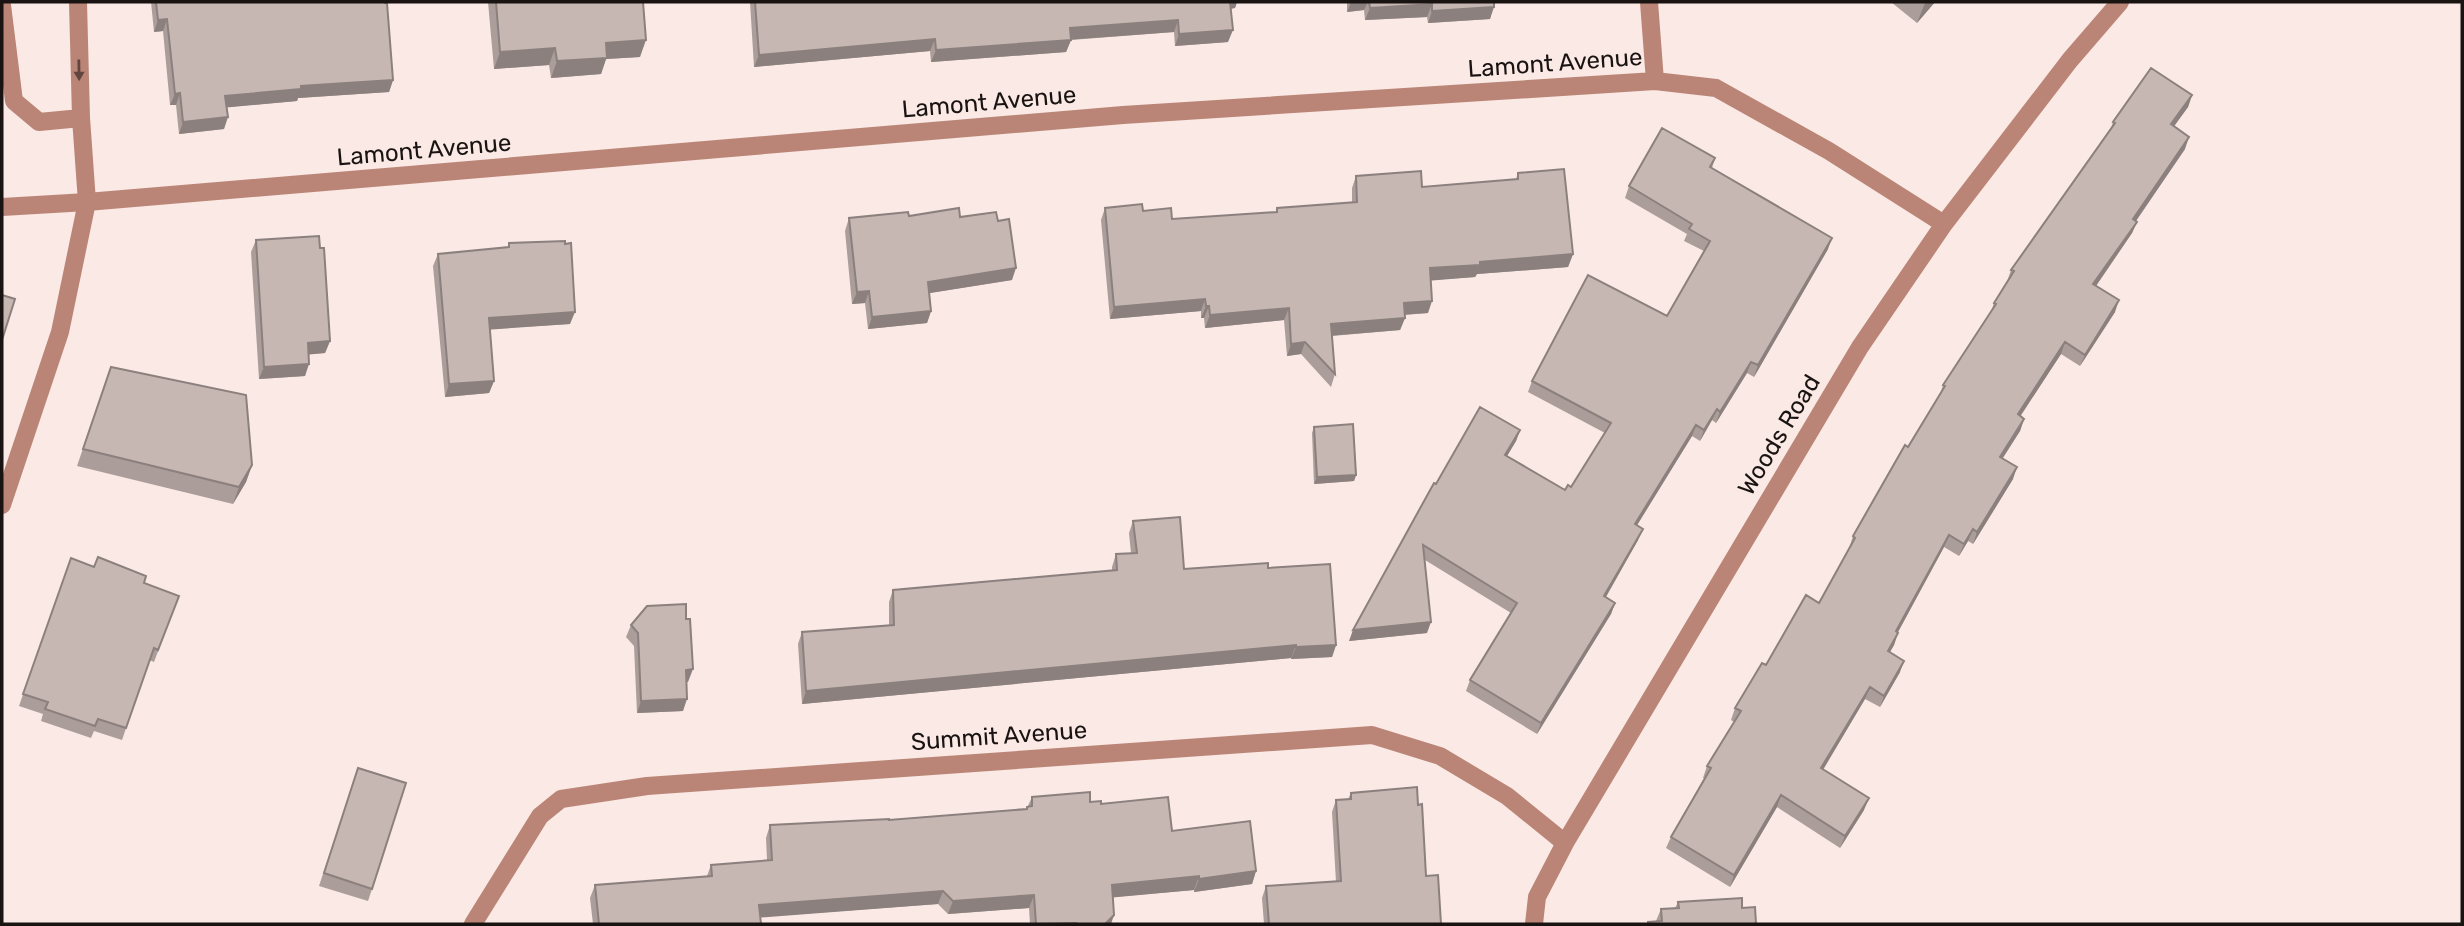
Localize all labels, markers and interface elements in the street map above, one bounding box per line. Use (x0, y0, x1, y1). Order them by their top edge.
street label: Lamont Avenue (1467, 43, 1643, 83)
one-way arrow (74, 59, 85, 81)
street label: Lamont Avenue (901, 80, 1077, 124)
street label: Lamont Avenue (336, 128, 512, 172)
street label: Woods Road (1732, 370, 1826, 500)
street label: Summit Avenue (910, 716, 1088, 756)

